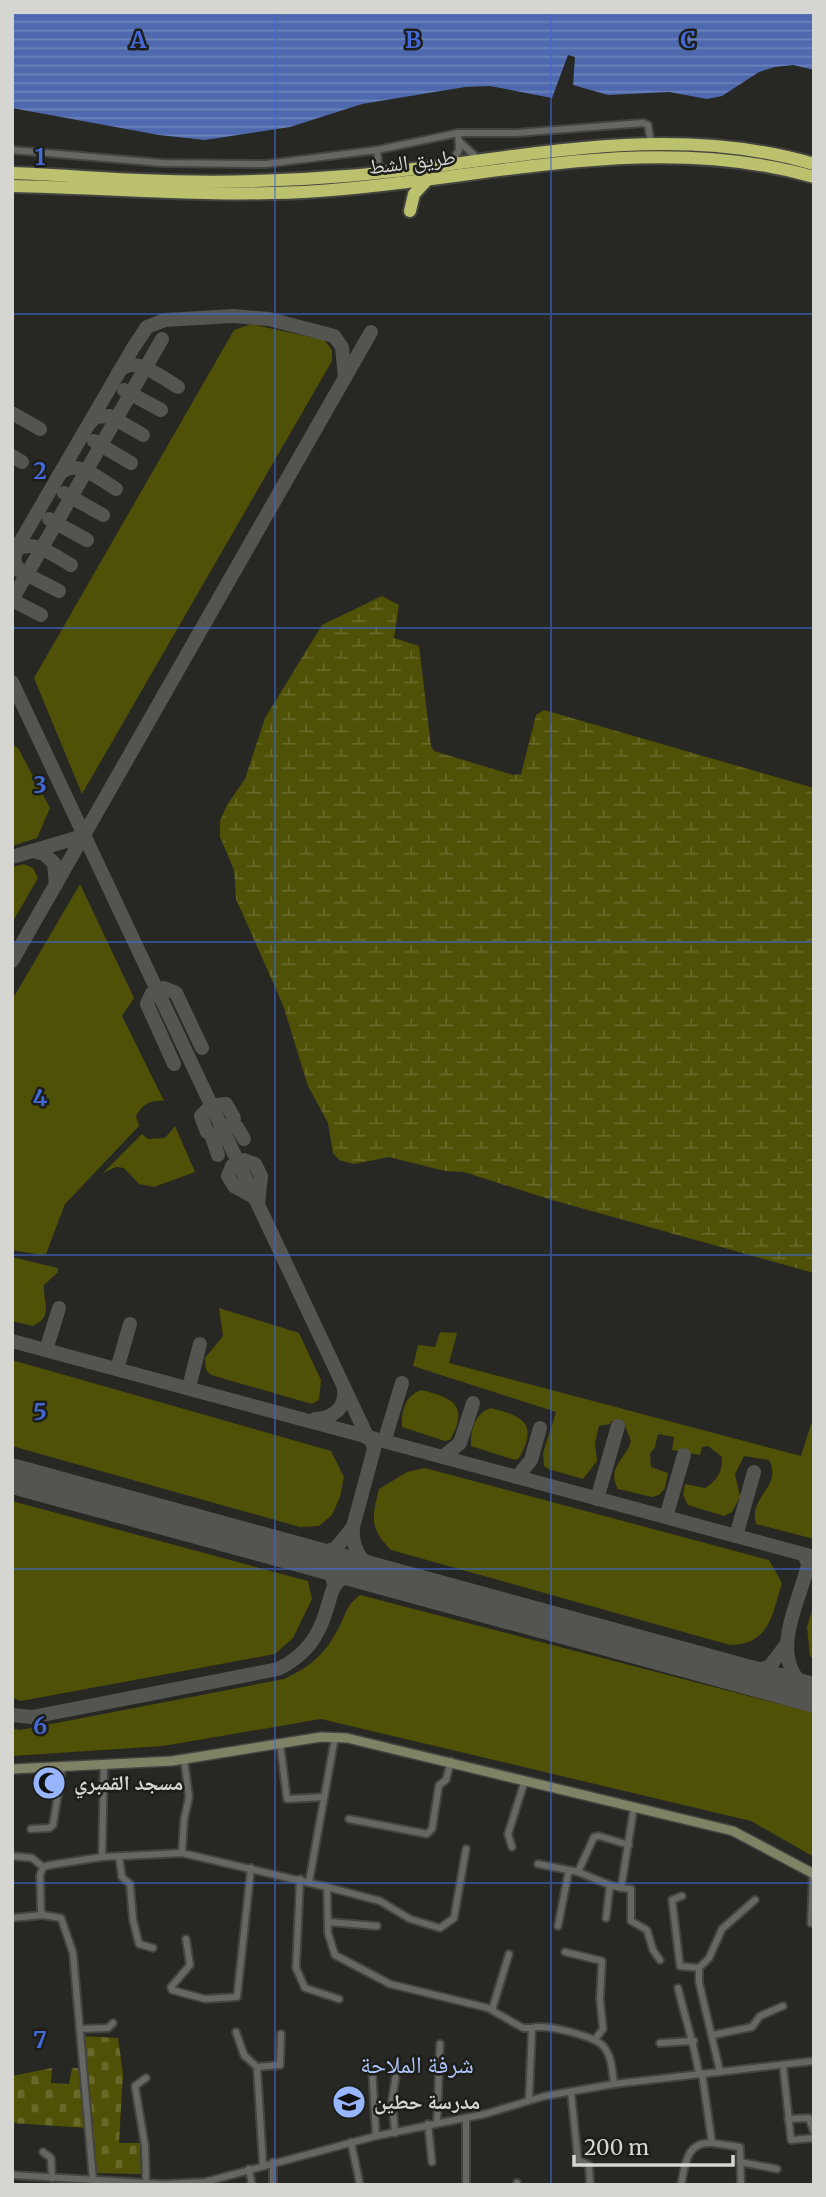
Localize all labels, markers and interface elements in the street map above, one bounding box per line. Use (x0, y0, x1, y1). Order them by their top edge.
text: A (129, 25, 147, 54)
text: B (405, 25, 421, 54)
text: C (680, 25, 696, 54)
text: 1 (35, 142, 46, 171)
street label: طريق الشط (367, 143, 457, 180)
text: 2 (33, 456, 47, 485)
text: 3 (33, 770, 47, 799)
text: 4 (33, 1083, 48, 1112)
text: 5 (33, 1397, 47, 1426)
text: 6 (33, 1711, 47, 1740)
mosque icon: مسجد القمبري (30, 1764, 68, 1802)
place label: مسجد القمبري (74, 1769, 183, 1799)
text: 7 (33, 2025, 47, 2054)
district label: شرفة الملاحة (360, 2049, 474, 2080)
school or university icon: مدرسة حطين (330, 2083, 368, 2121)
place label: مدرسة حطين (374, 2088, 480, 2115)
scale bar (574, 2124, 733, 2168)
text: 200 m (584, 2134, 649, 2161)

